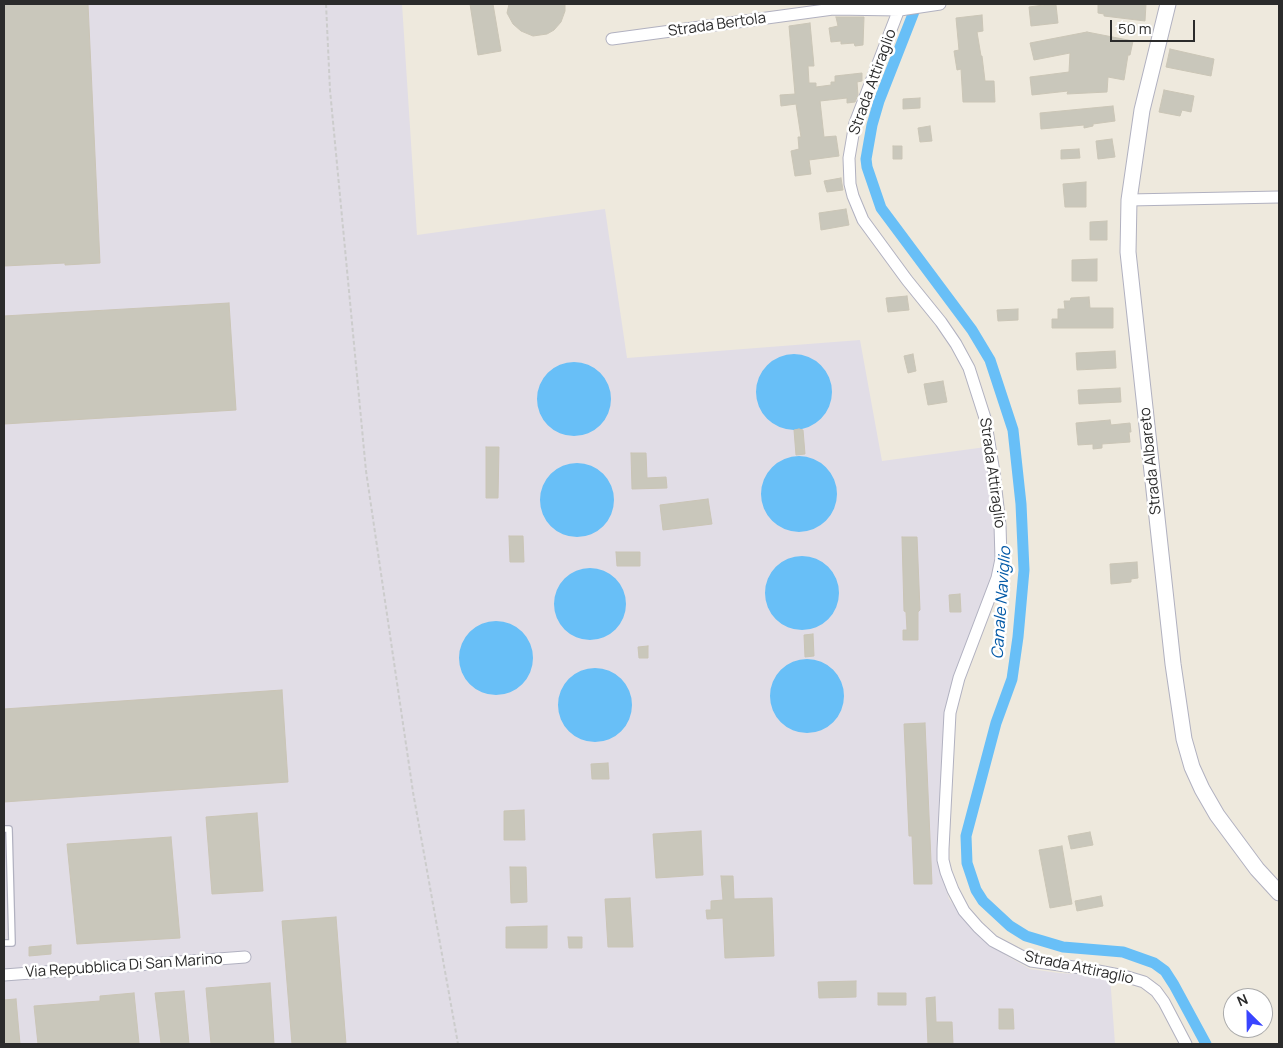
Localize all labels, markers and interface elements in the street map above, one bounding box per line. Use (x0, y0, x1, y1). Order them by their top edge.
street label: Strada Bertola (667, 9, 767, 41)
scale bar (1113, 10, 1198, 42)
text: 50 m (1118, 18, 1152, 39)
street label: Strada Attiraglio (846, 27, 900, 137)
street label: Strada Albareto (1136, 406, 1166, 516)
street label: Strada Attiraglio (975, 417, 1009, 529)
water label: Canale Naviglio (988, 546, 1016, 660)
street label: Strada Attiraglio (1023, 948, 1135, 988)
street label: Via Repubblica Di San Marino (25, 950, 223, 982)
north arrow (1223, 988, 1273, 1038)
text: N (1234, 989, 1251, 1010)

